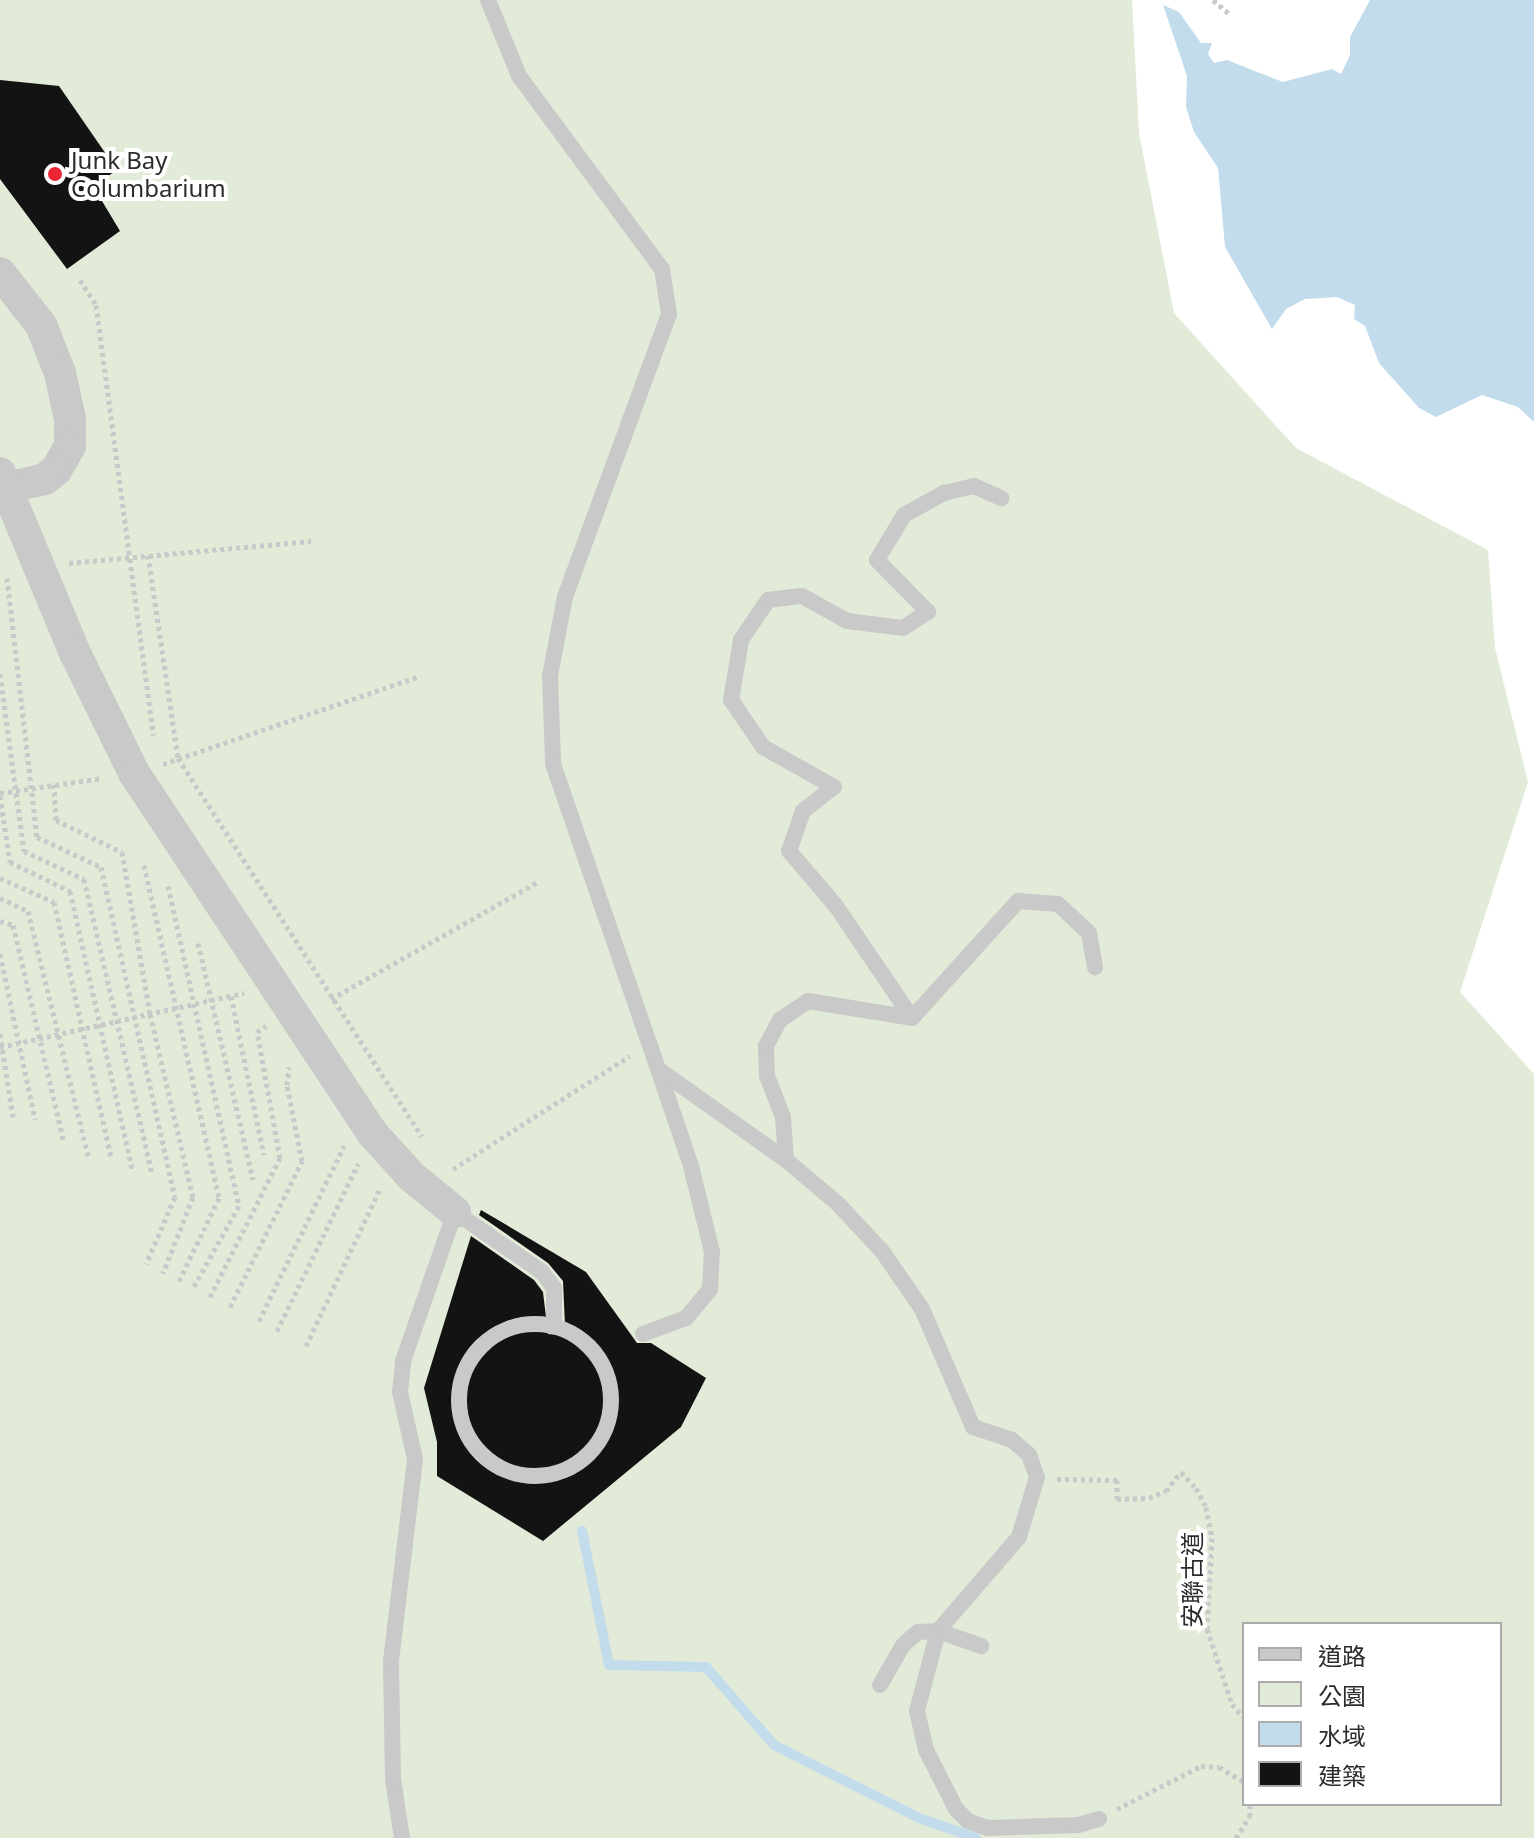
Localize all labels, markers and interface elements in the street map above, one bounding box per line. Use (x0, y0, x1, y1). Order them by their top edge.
place label: Junk Bay Columbarium (71, 146, 226, 202)
marker: Junk Bay Columbarium (46, 165, 64, 183)
street label: 安聯古道 (1178, 1532, 1206, 1628)
legend (1242, 1622, 1502, 1806)
text: 道路 (1318, 1639, 1366, 1672)
text: 公園 (1318, 1679, 1366, 1712)
text: 水域 (1318, 1719, 1366, 1752)
text: 建築 (1318, 1759, 1366, 1792)

